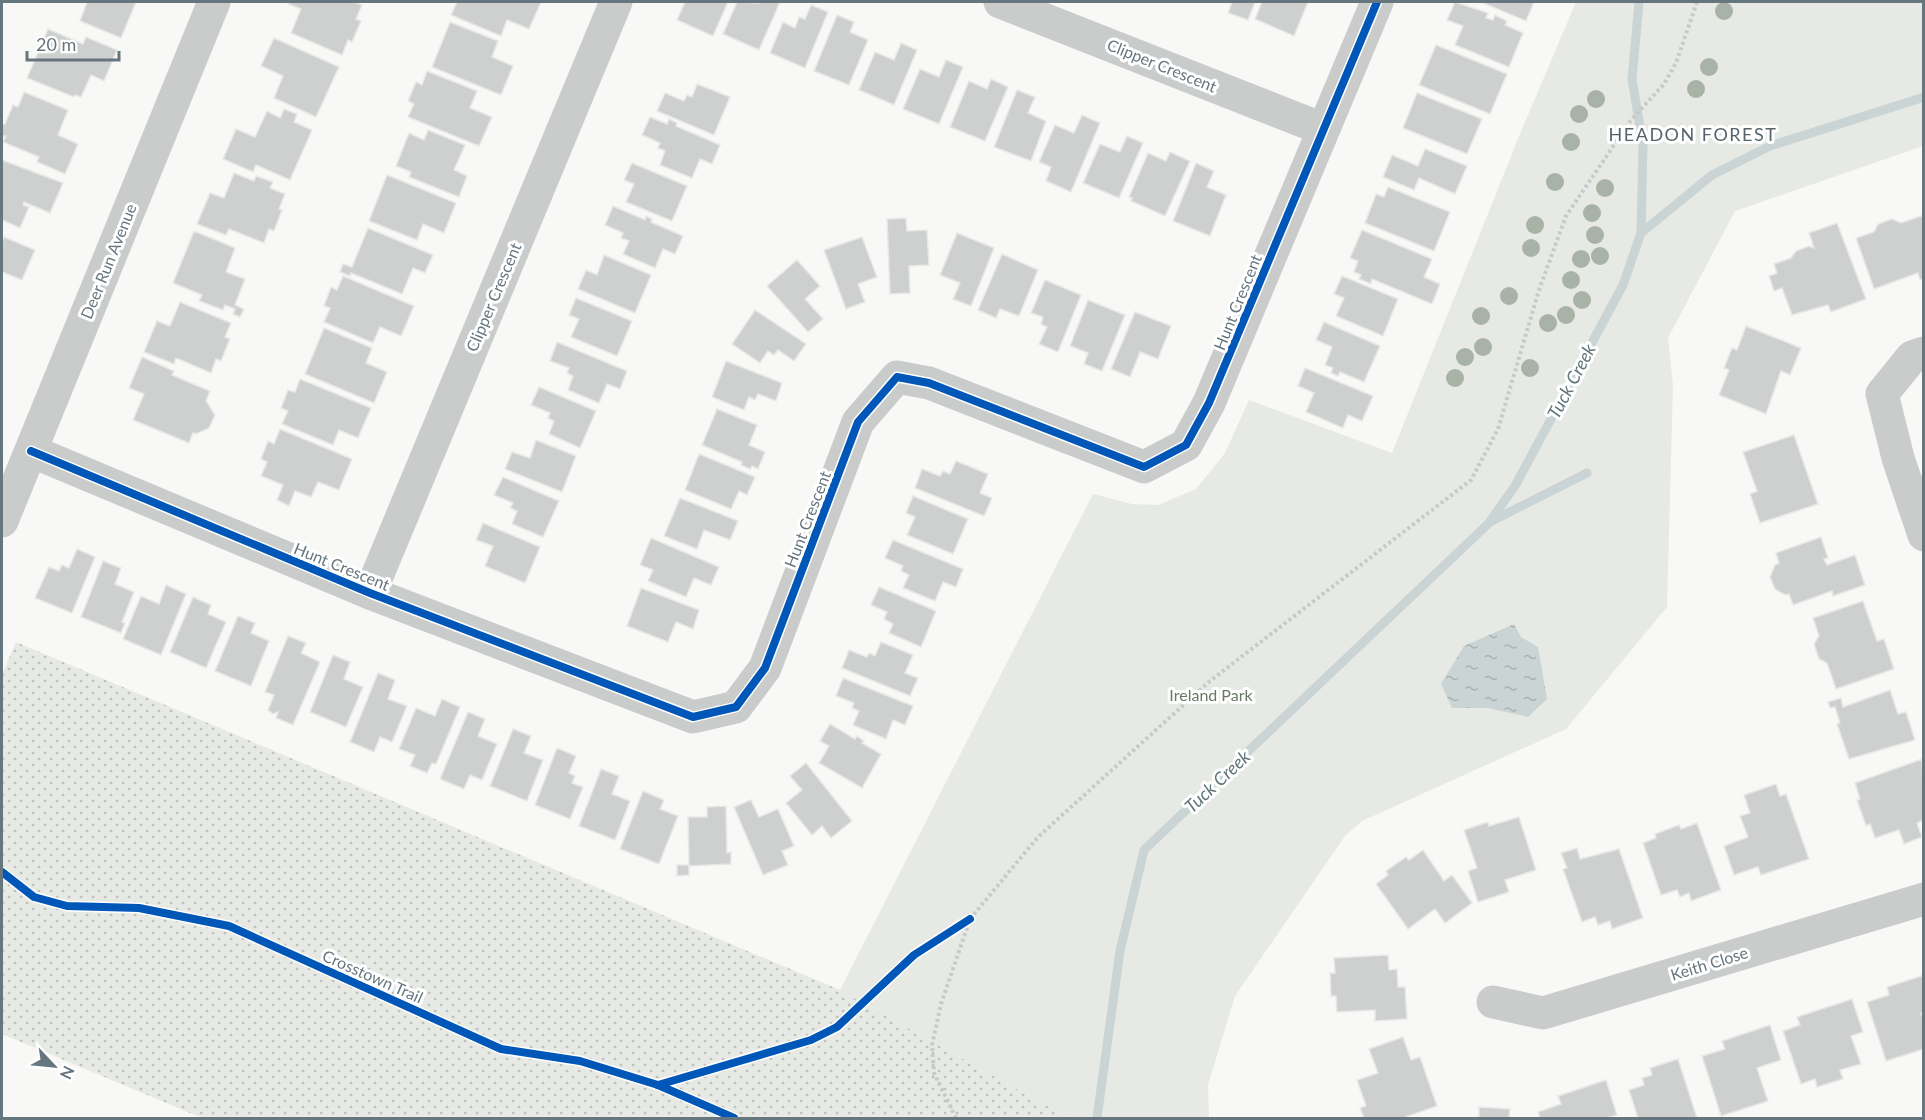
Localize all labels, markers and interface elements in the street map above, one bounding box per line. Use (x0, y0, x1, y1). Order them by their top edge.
scale bar (27, 24, 118, 62)
text: 20 m (36, 33, 76, 55)
street label: Clipper Crescent (1105, 34, 1220, 96)
district label: HEADON FOREST (1609, 123, 1777, 145)
street label: Deer Run Avenue (76, 201, 140, 321)
street label: Clipper Crescent (462, 240, 525, 354)
street label: Hunt Crescent (1209, 251, 1265, 353)
water label: Tuck Creek (1542, 339, 1600, 422)
street label: Hunt Crescent (780, 468, 834, 570)
street label: Hunt Crescent (291, 538, 393, 594)
park label: Ireland Park (1169, 685, 1254, 704)
water label: Tuck Creek (1180, 745, 1255, 817)
street label: Keith Close (1668, 942, 1750, 984)
street label: Crosstown Trail (320, 945, 426, 1007)
north arrow (24, 1036, 84, 1096)
text: N (57, 1063, 79, 1082)

